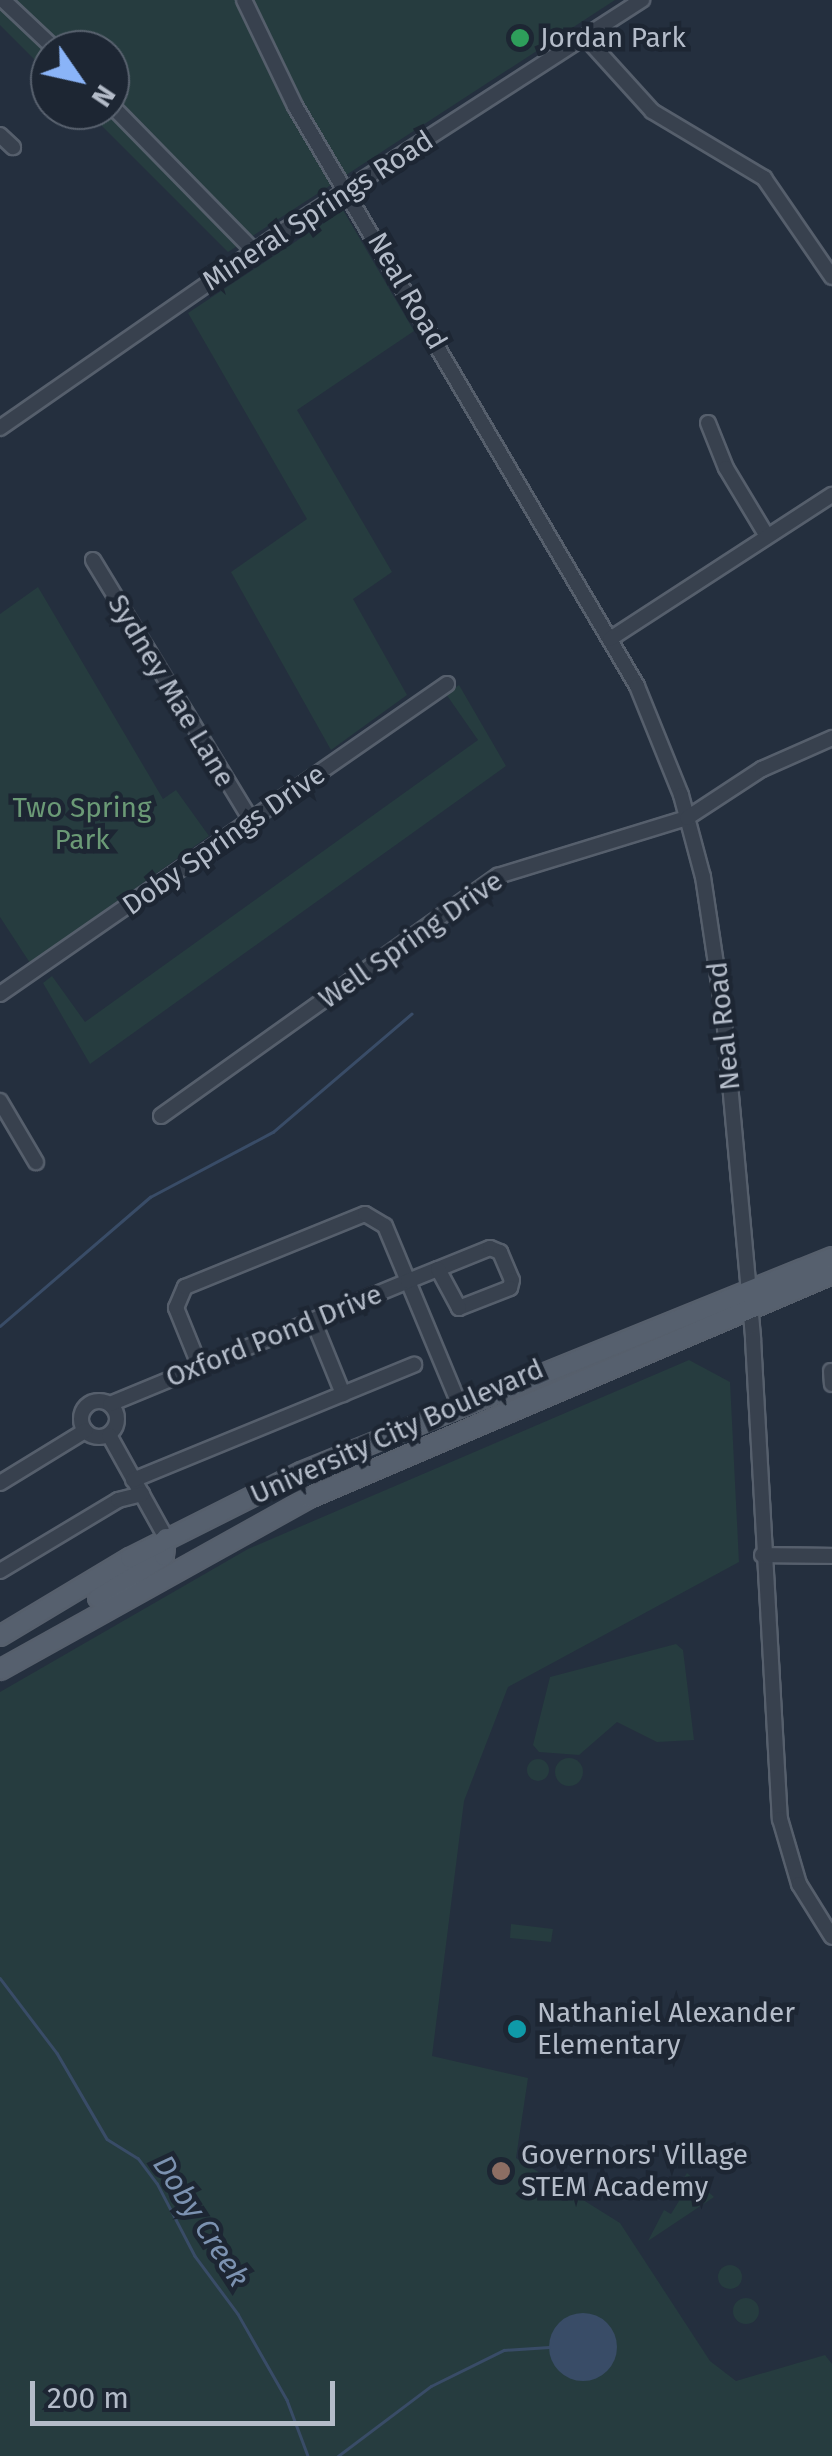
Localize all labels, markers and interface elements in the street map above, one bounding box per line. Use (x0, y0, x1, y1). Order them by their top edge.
place label: Jordan Park (540, 21, 686, 55)
marker: Jordan Park (509, 27, 531, 49)
north arrow (30, 30, 130, 130)
text: N (85, 79, 123, 113)
street label: Mineral Springs Road (196, 124, 440, 298)
street label: Neal Road (360, 227, 454, 355)
street label: Sydney Mae Lane (100, 589, 242, 793)
street label: Doby Springs Drive (116, 758, 332, 922)
park label: Two Spring Park (12, 791, 152, 857)
street label: Well Spring Drive (313, 864, 509, 1016)
street label: Neal Road (701, 960, 747, 1092)
street label: Oxford Pond Drive (161, 1277, 387, 1395)
street label: University City Boulevard (245, 1352, 549, 1512)
place label: Nathaniel Alexander Elementary (537, 1996, 795, 2062)
marker: Nathaniel Alexander Elementary (506, 2018, 528, 2040)
place label: Governors' Village STEM Academy (521, 2138, 748, 2204)
water label: Doby Creek (145, 2148, 257, 2294)
marker: Governors' Village STEM Academy (490, 2160, 512, 2182)
scale bar (35, 2361, 340, 2423)
text: 200 m (47, 2380, 129, 2416)

